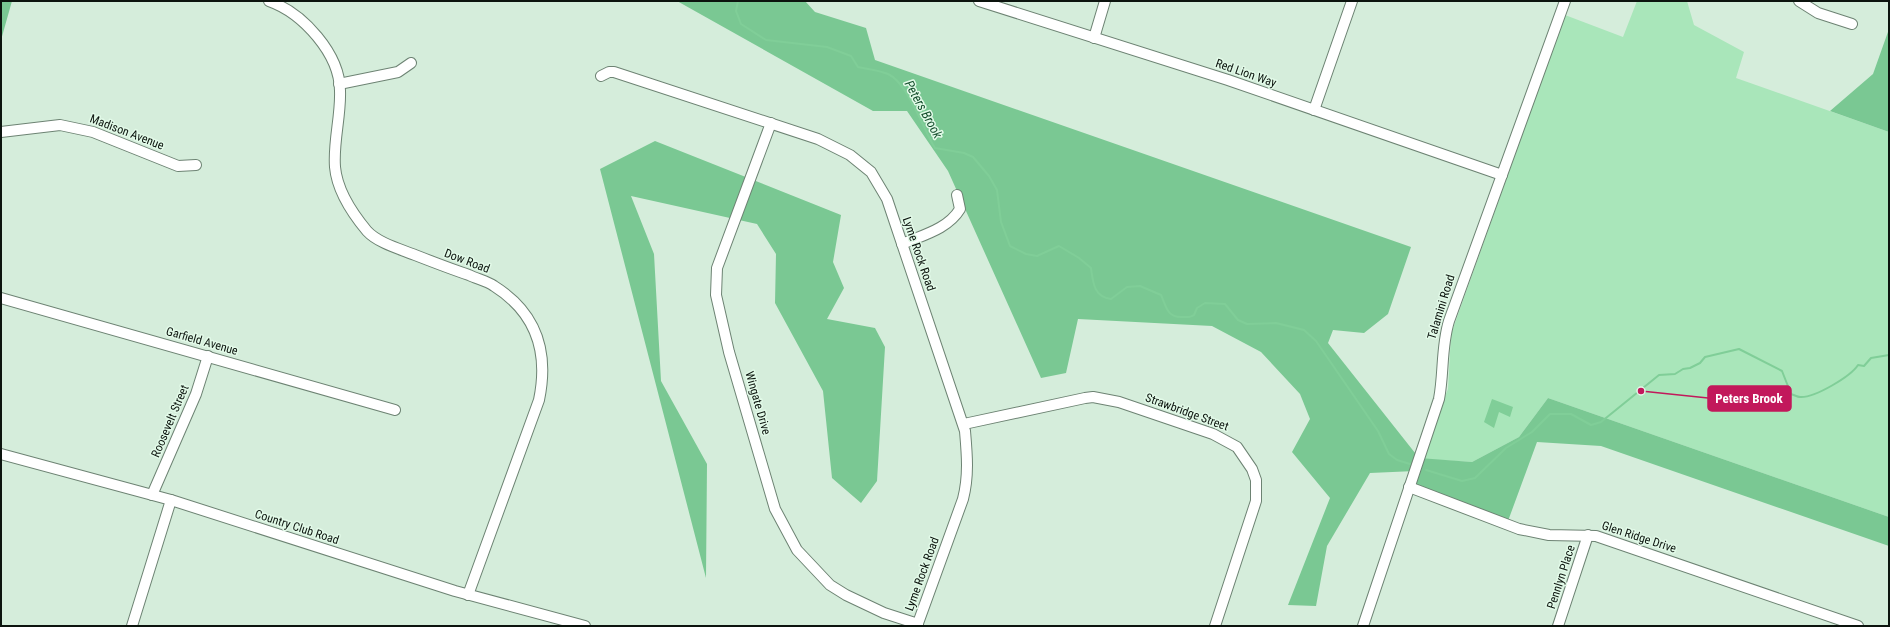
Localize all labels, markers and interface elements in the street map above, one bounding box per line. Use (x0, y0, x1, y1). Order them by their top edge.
street label: Red Lion Way (1214, 56, 1278, 90)
water label: Peters Brook (902, 78, 946, 141)
street label: Madison Avenue (88, 111, 166, 153)
street label: Lyme Rock Road (900, 215, 938, 293)
street label: Dow Road (442, 246, 492, 276)
street label: Talamini Road (1425, 273, 1458, 341)
street label: Garfield Avenue (164, 324, 240, 358)
street label: Wingate Drive (742, 370, 774, 437)
street label: Roosevelt Street (148, 382, 192, 459)
callout: Peters Brook (1708, 386, 1791, 411)
street label: Strawbridge Street (1144, 390, 1231, 434)
text: Peters Brook (1715, 391, 1784, 406)
street label: Country Club Road (253, 507, 341, 547)
street label: Glen Ridge Drive (1600, 518, 1678, 556)
street label: Lyme Rock Road (902, 535, 942, 613)
street label: Pennlyn Place (1544, 543, 1578, 611)

